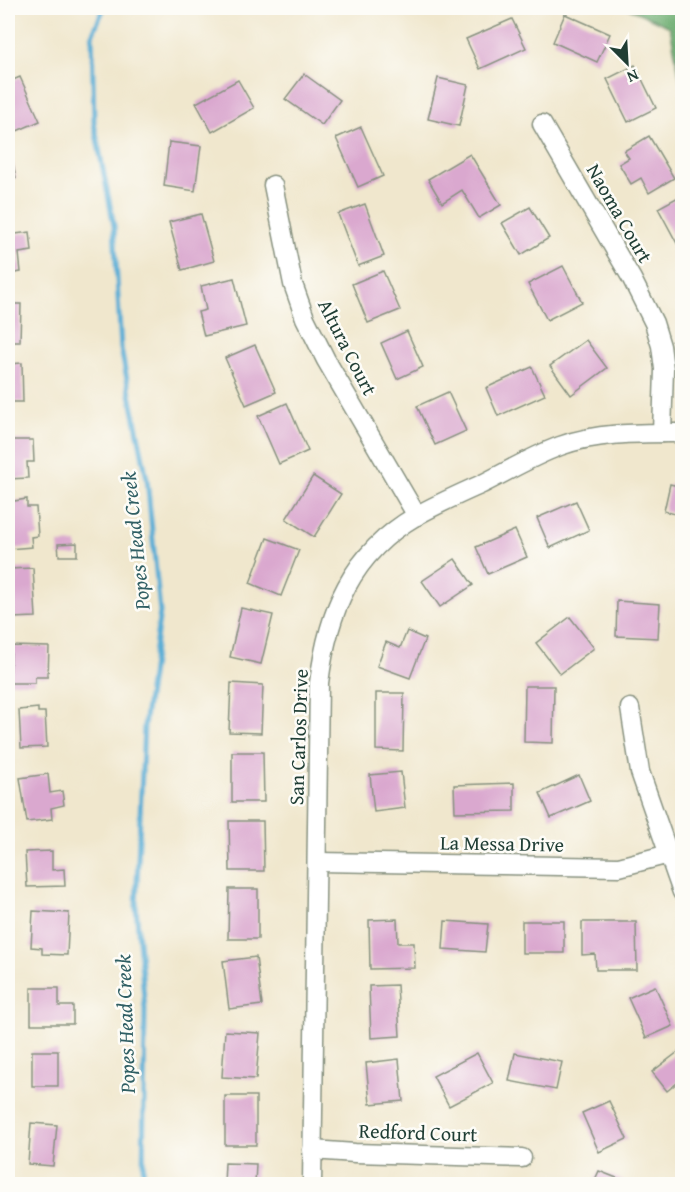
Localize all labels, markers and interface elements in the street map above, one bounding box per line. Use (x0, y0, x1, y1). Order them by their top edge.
north arrow (597, 33, 657, 93)
text: N (623, 64, 643, 90)
street label: Naoma Court (580, 158, 660, 268)
street label: Altura Court (311, 294, 385, 400)
water label: Popes Head Creek (112, 470, 158, 613)
street label: San Carlos Drive (281, 668, 315, 806)
street label: La Messa Drive (440, 827, 564, 859)
water label: Popes Head Creek (107, 954, 143, 1095)
street label: Redford Court (358, 1115, 478, 1149)

